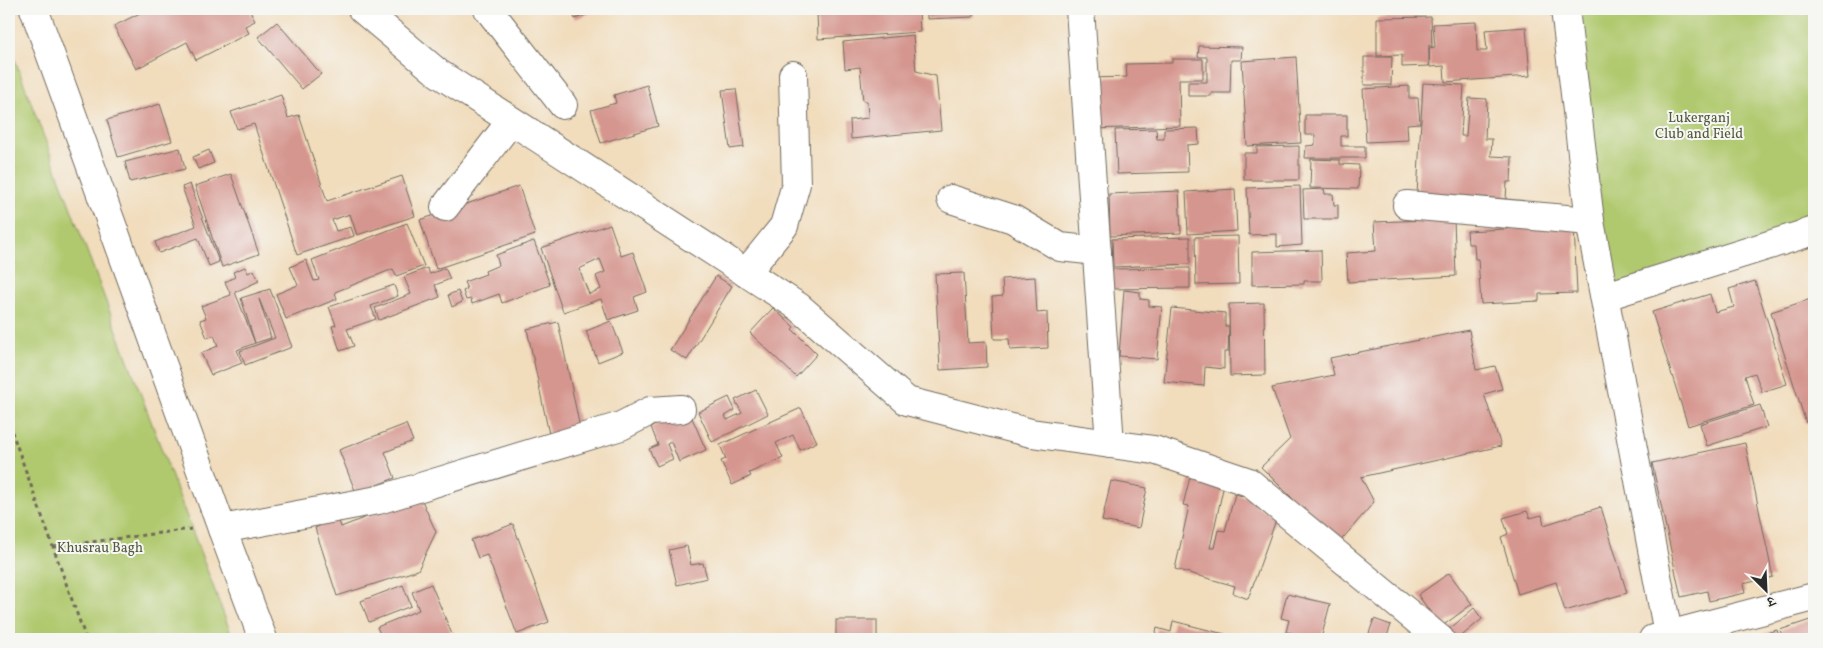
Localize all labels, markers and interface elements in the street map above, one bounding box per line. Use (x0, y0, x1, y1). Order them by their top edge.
park label: Lukerganj Club and Field (1655, 109, 1743, 144)
park label: Khusrau Bagh (57, 539, 143, 558)
north arrow (1740, 566, 1790, 616)
text: उ (1763, 590, 1779, 611)

